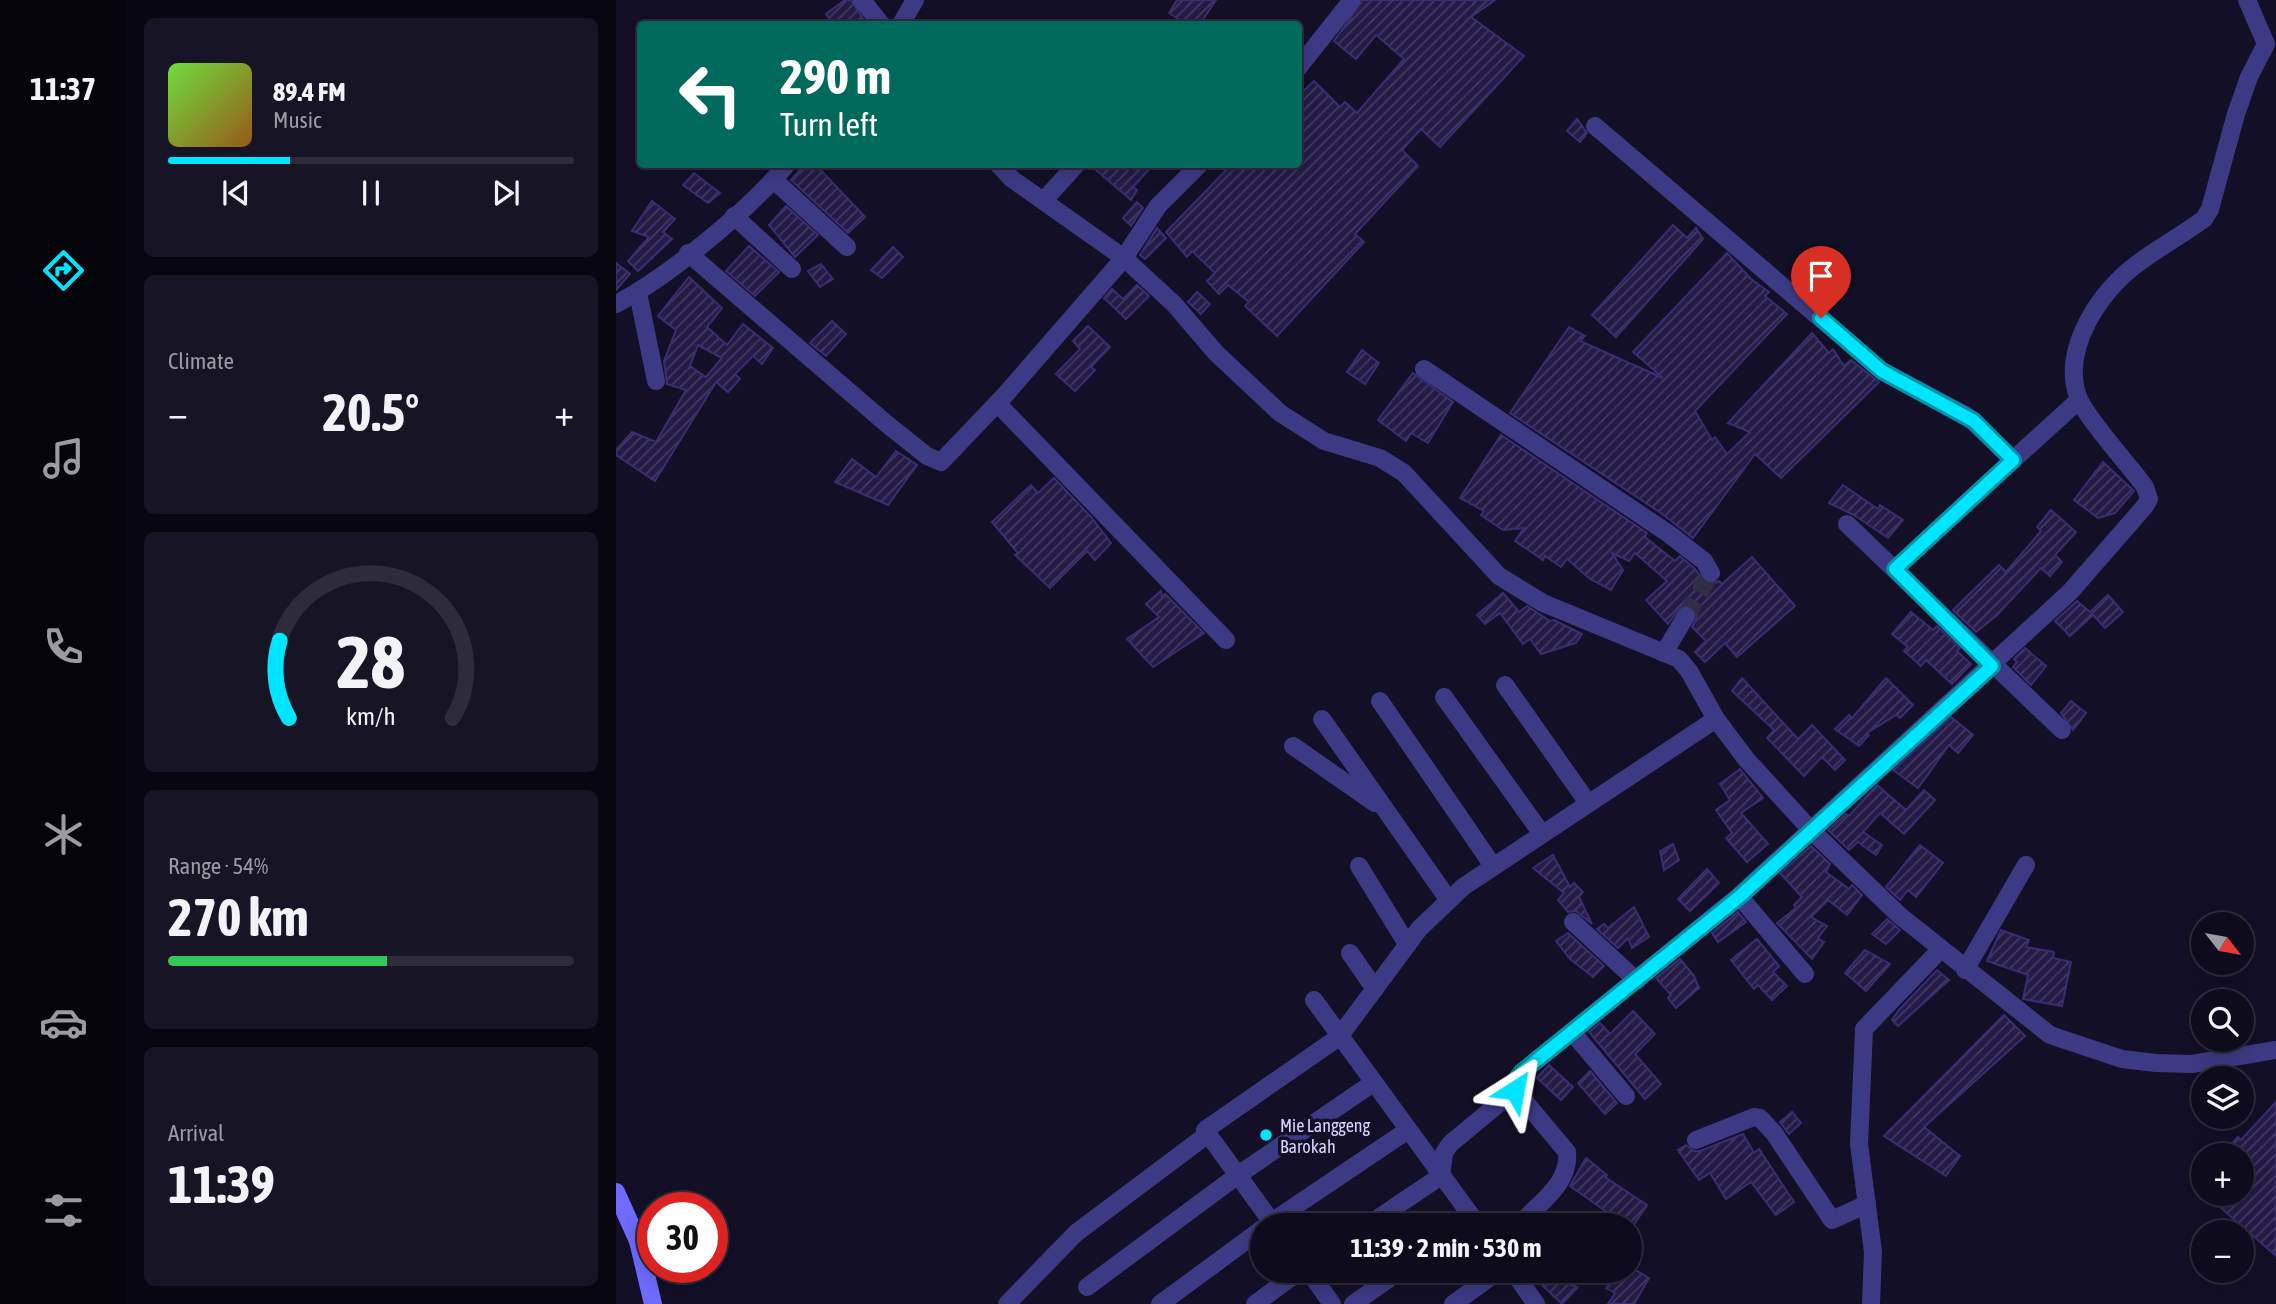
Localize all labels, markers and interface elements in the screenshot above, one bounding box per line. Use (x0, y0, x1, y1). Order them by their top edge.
text: 290 m (780, 48, 891, 104)
icon: left (665, 49, 756, 140)
text: 11:37 (30, 70, 96, 107)
text: 89.4 FM (273, 77, 346, 107)
text: Turn left (780, 106, 878, 143)
text: Music (273, 107, 321, 133)
icon: previous (217, 174, 255, 212)
icon: pause (352, 174, 390, 212)
icon: next (487, 174, 525, 212)
icon: directions (39, 246, 88, 295)
pin (1791, 246, 1851, 318)
icon: arrive (1802, 257, 1840, 295)
text: Climate (168, 348, 234, 374)
text: 20.5° (323, 382, 419, 442)
text: − (168, 391, 188, 434)
text: + (554, 391, 574, 434)
icon: music (39, 434, 88, 483)
text: 28 (337, 620, 405, 703)
icon: phone (39, 622, 88, 671)
text: km/h (346, 702, 396, 730)
icon: climate (39, 810, 88, 859)
text: Range · 54% (168, 853, 268, 879)
text: 270 km (168, 887, 309, 947)
north arrow (2191, 912, 2254, 975)
map controls (2191, 912, 2254, 1283)
button: search (2191, 989, 2254, 1052)
icon: car (39, 998, 88, 1047)
position arrow (1478, 1053, 1552, 1127)
button: layers (2191, 1066, 2254, 1129)
place label: Mie Langgeng Barokah (1280, 1115, 1371, 1157)
text: Arrival (168, 1120, 224, 1146)
marker: Mie Langgeng Barokah (1258, 1127, 1274, 1143)
button: + (2191, 1143, 2254, 1206)
text: 11:39 (168, 1154, 275, 1214)
icon: filters (39, 1186, 88, 1235)
speed limit sign: 30 (637, 1192, 728, 1283)
button: − (2191, 1220, 2254, 1283)
text: 11:39 · 2 min · 530 m (1351, 1233, 1541, 1263)

